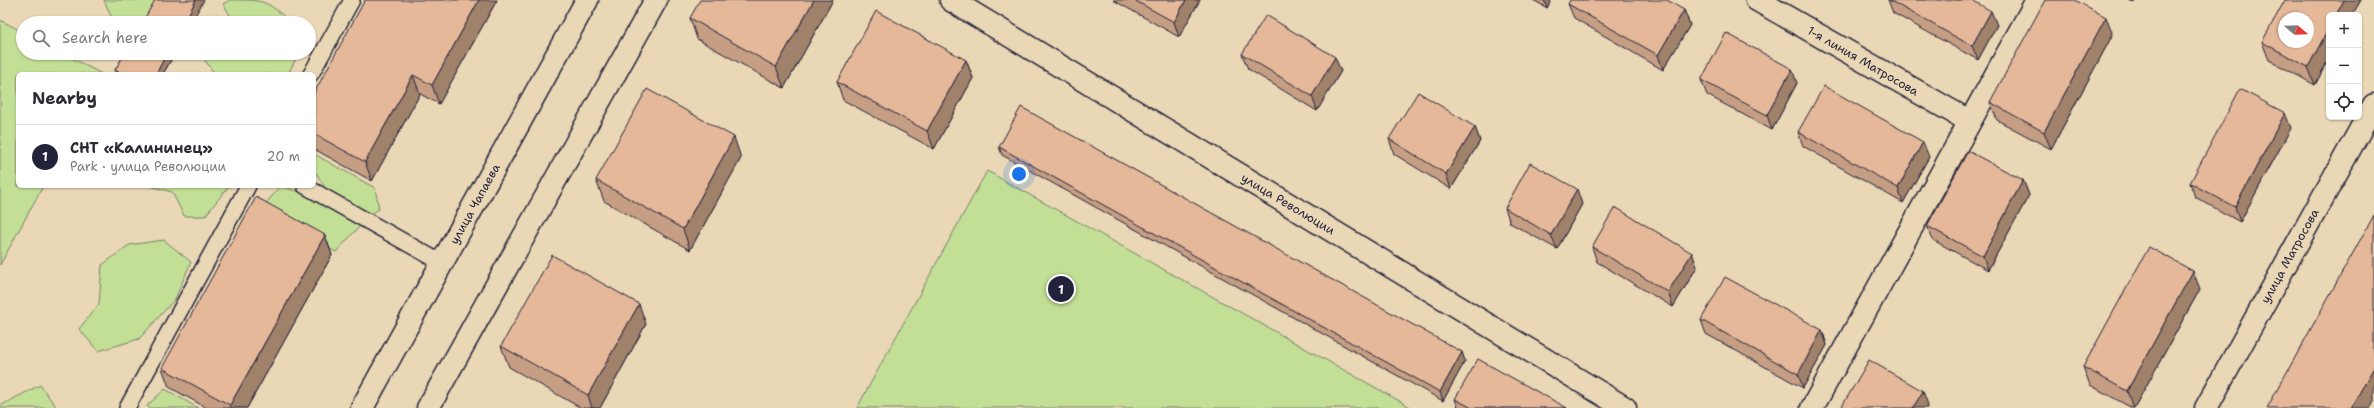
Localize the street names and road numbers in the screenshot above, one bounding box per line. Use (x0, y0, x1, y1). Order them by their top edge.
street label: 1-я линия Матросова (1804, 23, 1922, 100)
street label: улица Чапаева (446, 160, 504, 247)
street label: улица Революции (1238, 170, 1338, 238)
street label: улица Матросова (2257, 205, 2323, 306)

